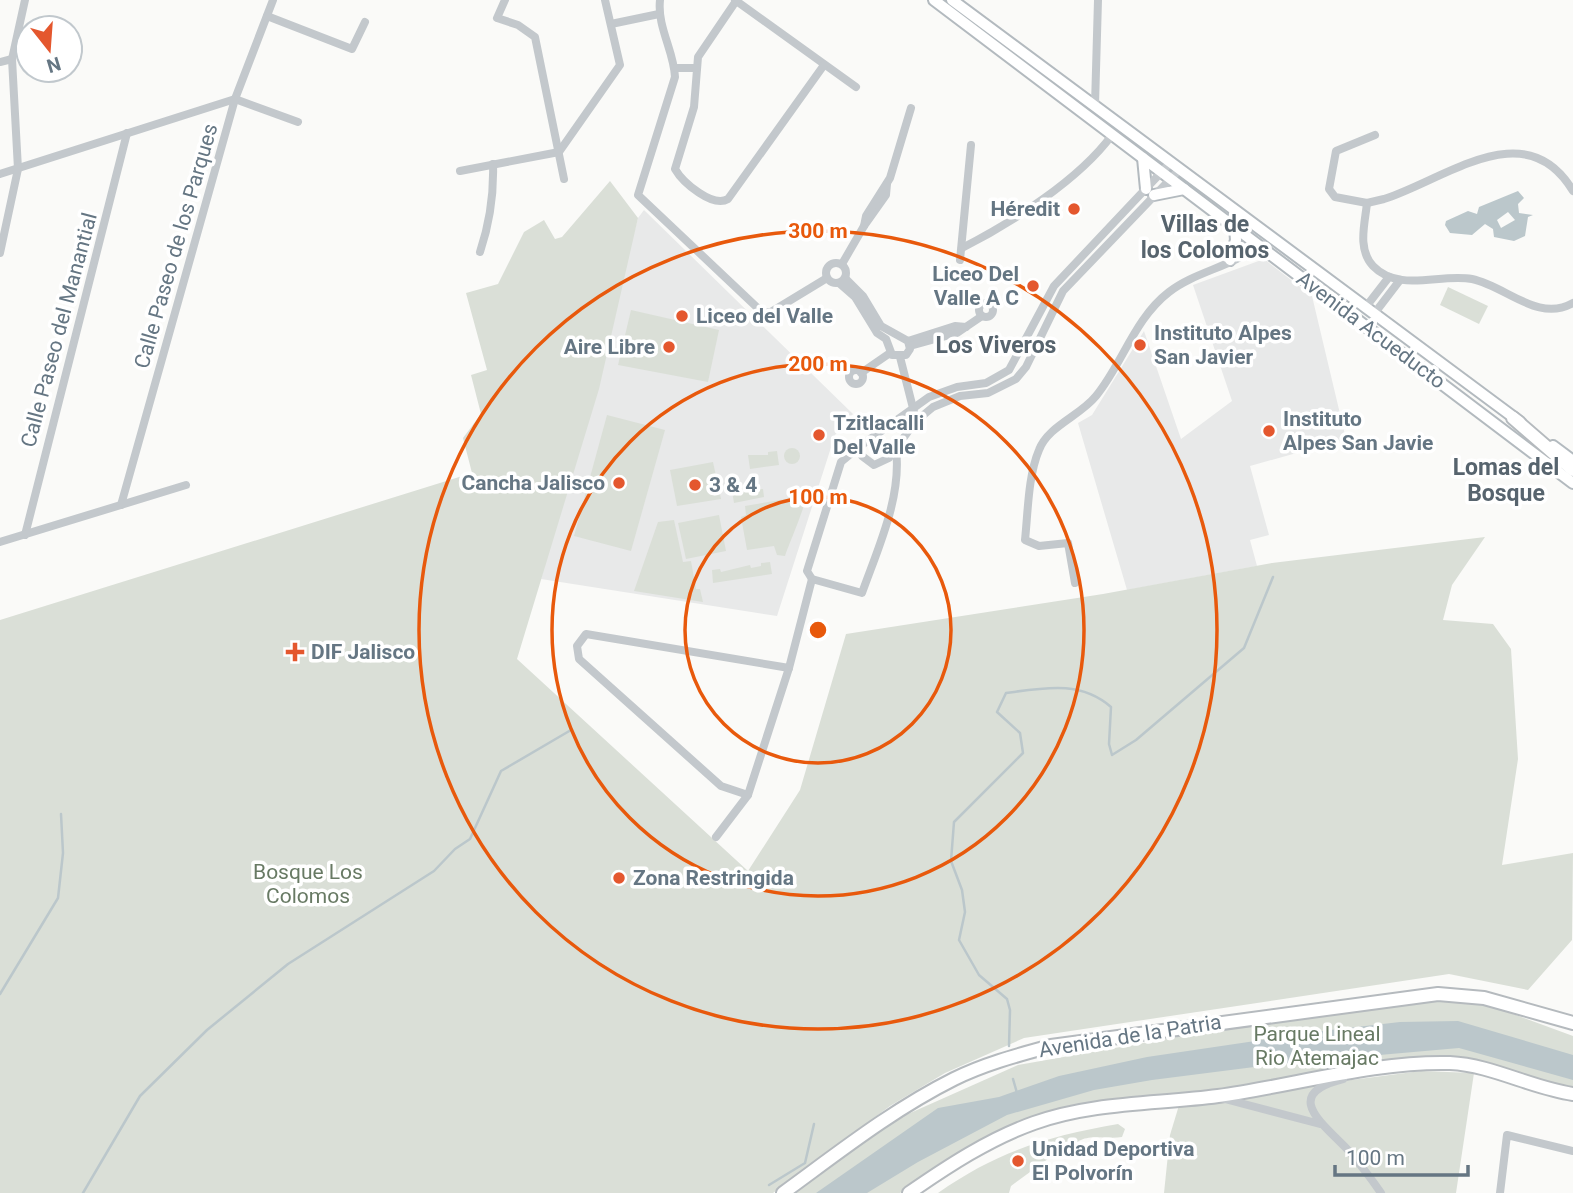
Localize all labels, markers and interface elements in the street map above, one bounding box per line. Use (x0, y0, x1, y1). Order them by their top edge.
north arrow (14, 14, 84, 84)
text: N (44, 52, 64, 78)
street label: Calle Paseo de los Parques (130, 121, 222, 371)
place label: Héredit (991, 197, 1060, 221)
marker: Héredit (1066, 201, 1082, 217)
street label: Calle Paseo del Manantial (16, 210, 102, 450)
district label: Villas de los Colomos (1141, 211, 1269, 264)
text: 300 m (788, 219, 848, 243)
place label: Liceo Del Valle A C (932, 262, 1019, 310)
street label: Avenida Acueducto (1292, 266, 1450, 394)
marker: Liceo Del Valle A C (1025, 278, 1041, 294)
place label: Liceo del Valle (696, 304, 833, 328)
marker: Liceo del Valle (674, 308, 690, 324)
place label: Instituto Alpes San Javier (1154, 321, 1292, 369)
district label: Los Viveros (936, 332, 1056, 359)
place label: Aire Libre (564, 335, 655, 359)
marker: Instituto Alpes San Javier (1132, 337, 1148, 353)
marker: Aire Libre (661, 339, 677, 355)
text: 200 m (788, 352, 848, 376)
place label: Instituto Alpes San Javie (1283, 407, 1433, 455)
place label: Tzitlacalli Del Valle (833, 411, 924, 459)
marker: Instituto Alpes San Javie (1261, 423, 1277, 439)
marker: Tzitlacalli Del Valle (811, 427, 827, 443)
district label: Lomas del Bosque (1453, 454, 1559, 507)
place label: Cancha Jalisco (461, 471, 605, 495)
place label: 3 & 4 (709, 473, 757, 497)
marker: Cancha Jalisco (611, 475, 627, 491)
marker: 3 & 4 (687, 477, 703, 493)
text: 100 m (788, 485, 848, 509)
centre of rings (806, 618, 830, 642)
place label: DIF Jalisco (311, 640, 415, 664)
marker: DIF Jalisco (285, 642, 305, 662)
park label: Bosque Los Colomos (253, 860, 363, 908)
place label: Zona Restringida (633, 866, 794, 890)
marker: Zona Restringida (611, 870, 627, 886)
street label: Avenida de la Patria (1037, 1010, 1223, 1062)
park label: Parque Lineal Rio Atemajac (1253, 1022, 1381, 1070)
scale bar (1335, 1134, 1468, 1178)
place label: Unidad Deportiva El Polvorín (1032, 1137, 1195, 1185)
text: 100 m (1346, 1146, 1405, 1170)
marker: Unidad Deportiva El Polvorín (1010, 1153, 1026, 1169)

